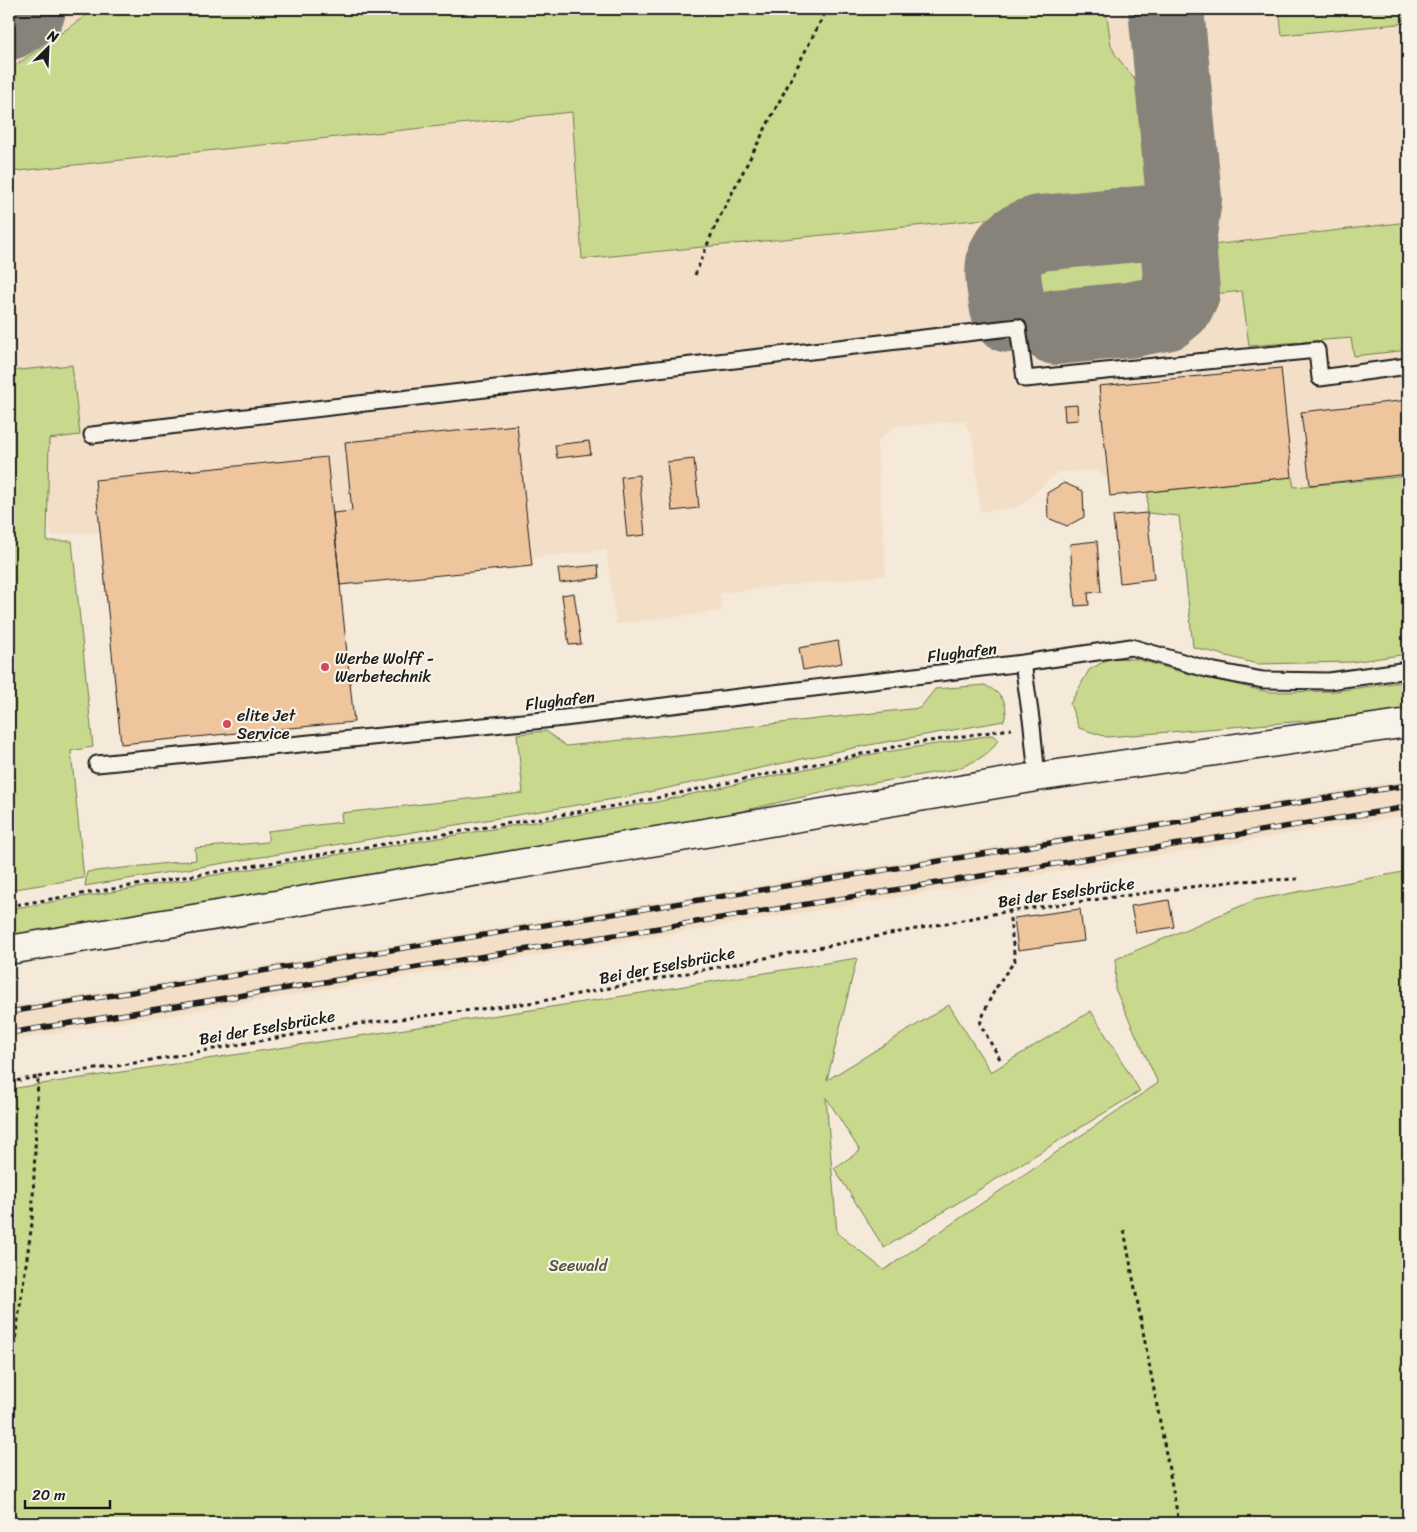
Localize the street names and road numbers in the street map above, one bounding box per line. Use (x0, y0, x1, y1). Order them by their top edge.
street label: Flughafen (926, 634, 999, 671)
street label: Flughafen (524, 682, 597, 719)
street label: Bei der Eselsbrücke (996, 869, 1136, 916)
street label: Bei der Eselsbrücke (597, 938, 737, 993)
street label: Bei der Eselsbrücke (197, 1001, 337, 1054)

